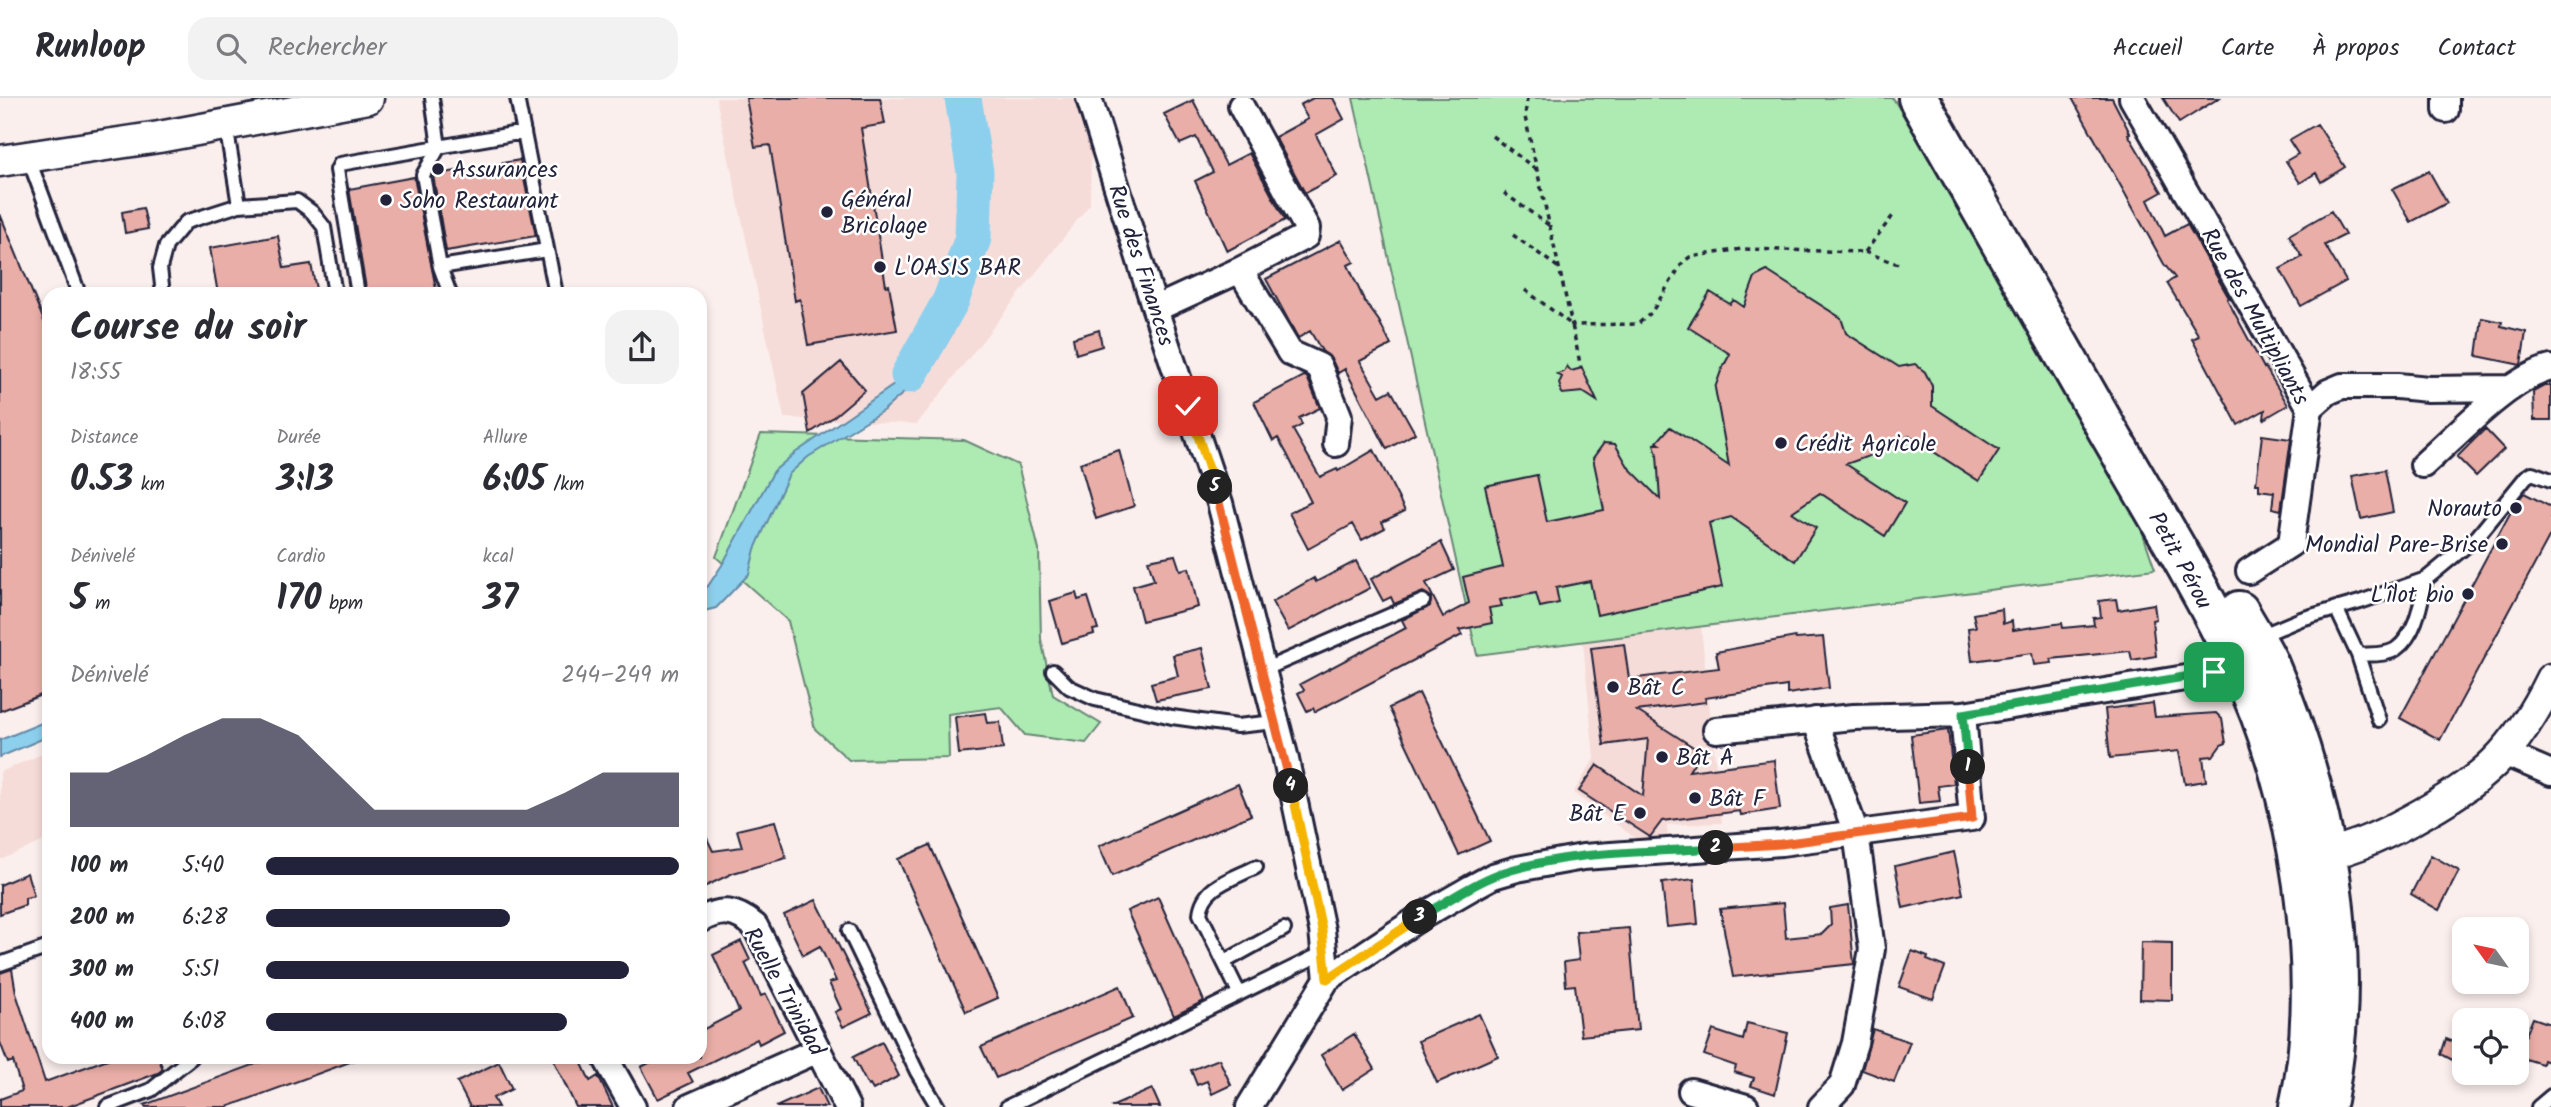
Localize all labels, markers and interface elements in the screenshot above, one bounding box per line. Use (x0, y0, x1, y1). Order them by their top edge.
search box (188, 17, 678, 80)
text: Runloop (35, 22, 146, 75)
text: Rechercher (268, 27, 386, 69)
icon: search (212, 29, 250, 67)
text: Accueil (2113, 29, 2183, 68)
text: Carte (2221, 29, 2274, 68)
text: À propos (2312, 29, 2399, 68)
text: Contact (2437, 29, 2516, 68)
place label: Assurances (452, 153, 558, 189)
marker: Assurances (430, 161, 446, 177)
street label: Rue des Finances (1097, 180, 1183, 351)
place label: Général Bricolage (841, 183, 927, 245)
place label: Soho Restaurant (400, 184, 560, 220)
marker: Soho Restaurant (378, 192, 394, 208)
marker: Général Bricolage (819, 204, 835, 220)
street label: Rue des Multipliants (2191, 222, 2318, 412)
place label: L'OASIS BAR (894, 251, 1021, 287)
marker: L'OASIS BAR (872, 259, 888, 275)
text: Course du soir (70, 299, 306, 359)
button: share (605, 310, 679, 384)
text: 18:55 (70, 355, 121, 391)
pin (1158, 376, 1218, 436)
icon: check (1169, 387, 1207, 425)
text: Distance (70, 423, 138, 453)
text: Durée (276, 423, 321, 453)
text: Allure (483, 423, 528, 453)
place label: Crédit Agricole (1795, 427, 1936, 463)
marker: Crédit Agricole (1773, 435, 1789, 451)
text: 0.53 (70, 453, 133, 509)
text: 3:13 (276, 453, 334, 509)
text: 6:05 (483, 453, 546, 509)
text: km (133, 470, 165, 500)
text: /km (546, 470, 584, 500)
pin: 5 (1198, 470, 1232, 504)
text: 5 (1210, 471, 1219, 501)
place label: Norauto (2427, 492, 2502, 528)
marker: Norauto (2508, 500, 2524, 516)
street label: Petit Pérou (2138, 505, 2221, 616)
place label: Mondial Pare-Brise (2305, 528, 2488, 564)
marker: Mondial Pare-Brise (2494, 536, 2510, 552)
text: Dénivelé (70, 542, 135, 572)
text: Cardio (276, 542, 326, 572)
text: kcal (483, 542, 514, 572)
text: 5 (70, 572, 88, 628)
text: 170 (276, 572, 321, 628)
text: 37 (483, 572, 518, 628)
place label: L'îlot bio (2370, 578, 2454, 614)
marker: L'îlot bio (2460, 586, 2476, 602)
text: m (88, 589, 110, 619)
text: bpm (321, 589, 363, 619)
pin (2184, 642, 2244, 702)
icon: arrive (2195, 653, 2233, 691)
text: Dénivelé (70, 658, 148, 694)
text: 244–249 m (561, 658, 679, 694)
place label: Bât C (1627, 671, 1684, 707)
marker: Bât C (1605, 679, 1621, 695)
place label: Bât A (1676, 741, 1734, 777)
marker: Bât A (1654, 749, 1670, 765)
pin: 1 (1951, 750, 1986, 784)
text: 1 (1965, 751, 1970, 781)
pin: 4 (1274, 768, 1308, 804)
text: 4 (1285, 770, 1296, 800)
place label: Bât F (1709, 782, 1767, 818)
marker: Bât F (1687, 790, 1703, 806)
place label: Bât E (1569, 797, 1627, 833)
marker: Bât E (1632, 805, 1648, 821)
pin: 2 (1698, 830, 1734, 866)
text: 2 (1710, 832, 1721, 862)
text: 100 m (70, 848, 128, 884)
text: 5:40 (182, 848, 224, 884)
text: 200 m (70, 900, 135, 936)
text: 6:28 (182, 900, 228, 936)
pin: 3 (1402, 900, 1438, 934)
text: 3 (1414, 901, 1425, 931)
north arrow (2452, 917, 2529, 994)
map controls (2452, 917, 2529, 1085)
street label: Ruelle Trinidad (733, 921, 834, 1063)
text: 300 m (70, 952, 134, 988)
text: 5:51 (182, 952, 220, 988)
text: 400 m (70, 1004, 134, 1040)
text: 6:08 (182, 1004, 226, 1040)
button: locate (2452, 1008, 2529, 1085)

